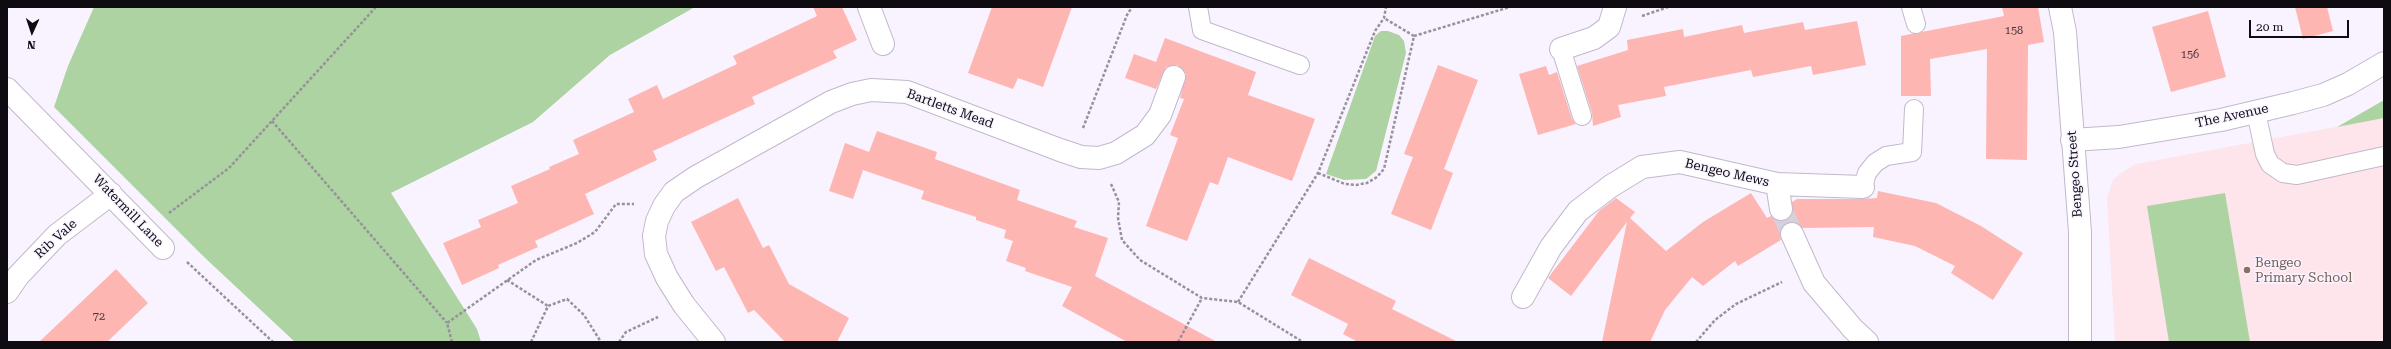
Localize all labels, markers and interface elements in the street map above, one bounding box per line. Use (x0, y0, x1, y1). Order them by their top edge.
north arrow (12, 12, 52, 52)
scale bar (2251, 12, 2351, 38)
text: 20 m (2256, 20, 2283, 34)
house number: 158 (2005, 24, 2023, 38)
text: N (27, 38, 36, 51)
house number: 156 (2181, 48, 2199, 62)
street label: Bartletts Mead (905, 86, 995, 132)
street label: The Avenue (2194, 101, 2270, 131)
street label: Bengeo Street (2064, 130, 2086, 218)
street label: Bengeo Mews (1683, 156, 1771, 190)
street label: Watermill Lane (89, 171, 167, 251)
street label: Rib Vale (32, 216, 80, 262)
place label: Bengeo Primary School (2255, 255, 2352, 286)
marker: Bengeo Primary School (2242, 265, 2252, 275)
house number: 72 (93, 310, 105, 324)

